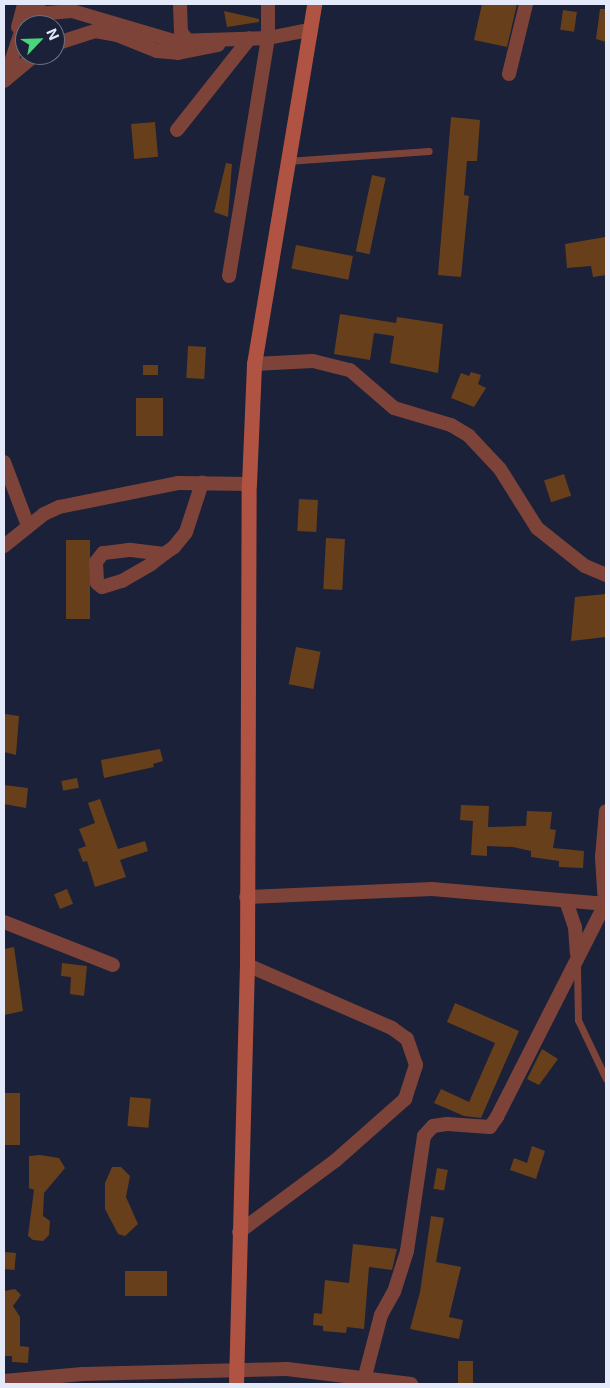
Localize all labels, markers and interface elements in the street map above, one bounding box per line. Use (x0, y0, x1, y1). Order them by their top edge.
north arrow (15, 15, 65, 65)
text: N (43, 26, 63, 42)

